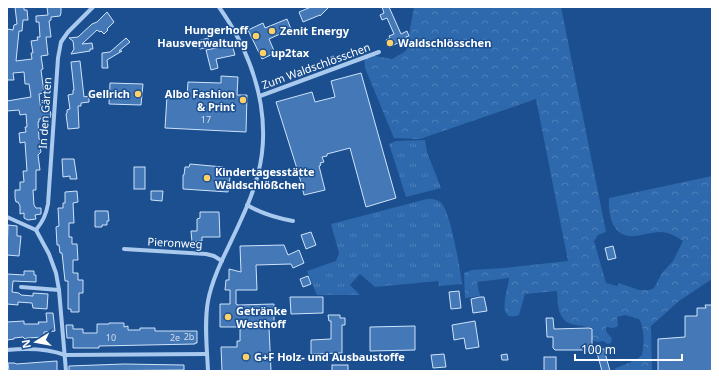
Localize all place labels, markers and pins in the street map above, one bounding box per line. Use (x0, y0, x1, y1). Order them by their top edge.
place label: Hungerhoff Hausverwaltung (157, 22, 249, 50)
place label: Zenit Energy (280, 23, 350, 38)
marker: Zenit Energy (267, 26, 277, 36)
marker: Hungerhoff Hausverwaltung (251, 31, 261, 41)
place label: Waldschlösschen (398, 35, 491, 50)
marker: Waldschlösschen (385, 38, 395, 48)
place label: up2tax (271, 45, 310, 60)
marker: up2tax (258, 48, 268, 58)
place label: Gellrich (88, 86, 130, 101)
place label: Albo Fashion & Print (165, 86, 235, 114)
marker: Gellrich (133, 89, 143, 99)
marker: Albo Fashion & Print (238, 95, 248, 105)
place label: Kindertagesstätte Waldschlößchen (215, 164, 315, 192)
marker: Kindertagesstätte Waldschlößchen (202, 173, 212, 183)
place label: Getränke Westhoff (236, 303, 288, 331)
marker: Getränke Westhoff (223, 312, 233, 322)
place label: G+F Holz- und Ausbaustoffe (254, 349, 405, 364)
marker: G+F Holz- und Ausbaustoffe (241, 352, 251, 362)

